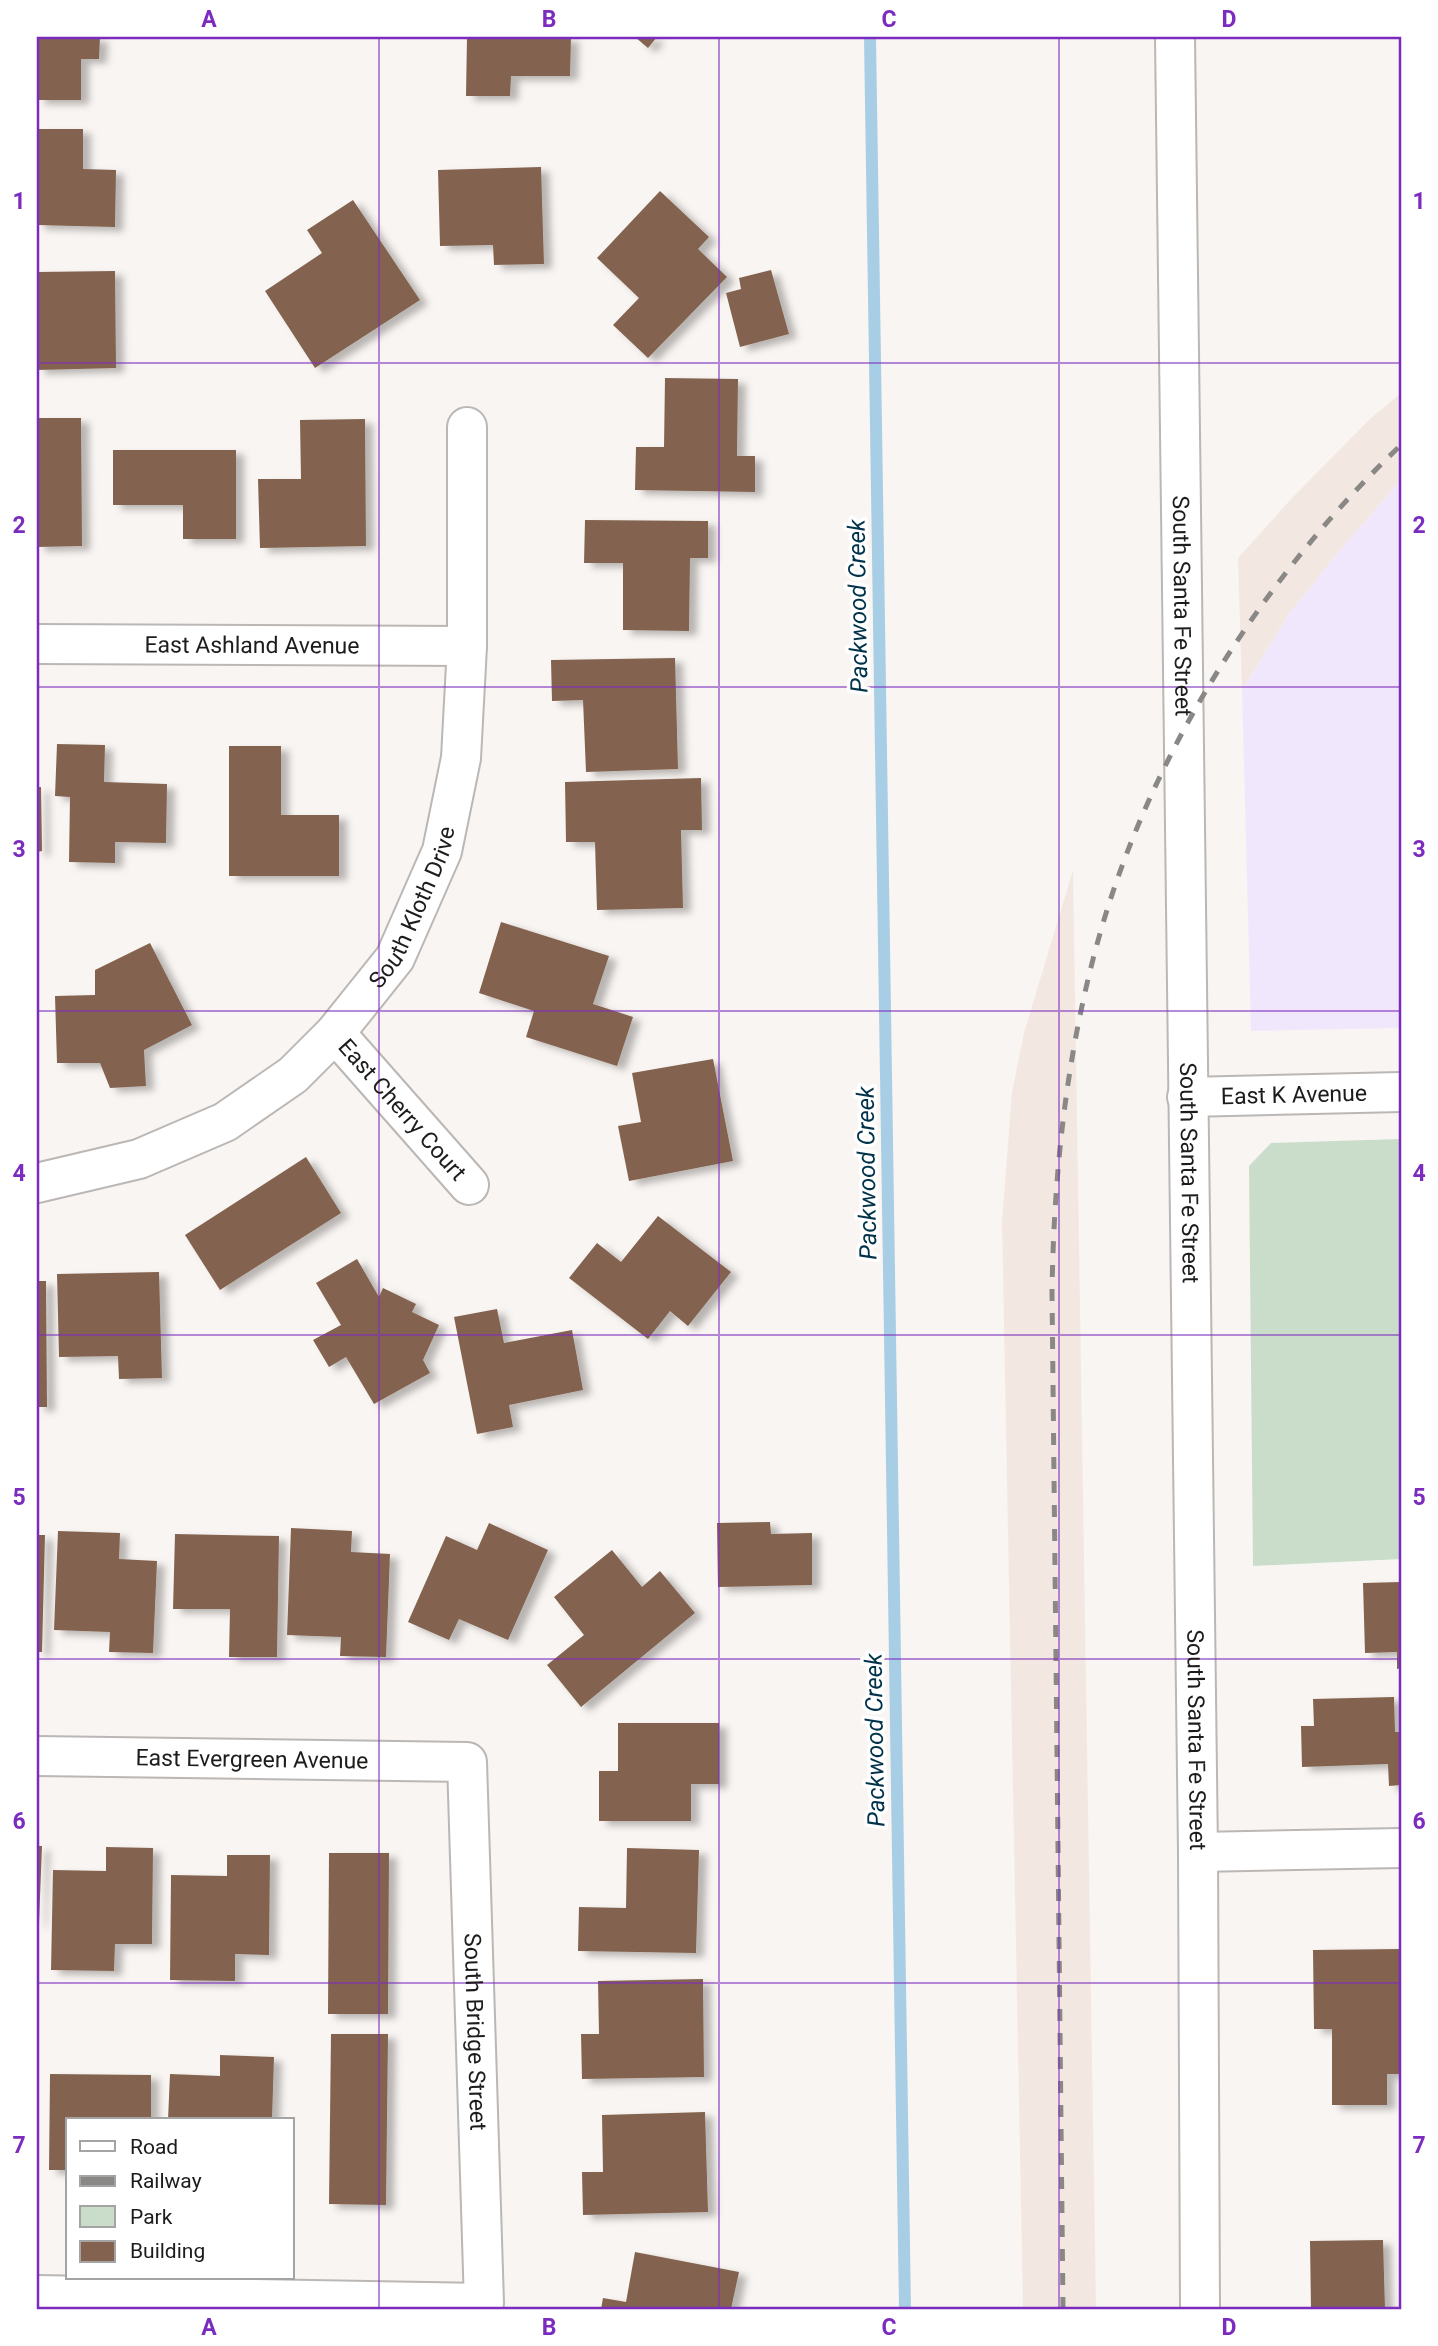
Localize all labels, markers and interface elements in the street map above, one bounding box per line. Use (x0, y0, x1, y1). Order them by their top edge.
text: A (201, 6, 217, 33)
text: B (542, 6, 556, 33)
text: C (881, 6, 897, 33)
text: D (1222, 6, 1236, 33)
text: 1 (12, 188, 26, 215)
text: 1 (1412, 188, 1426, 215)
street label: South Santa Fe Street (1167, 495, 1197, 717)
text: 2 (12, 512, 26, 539)
text: 2 (1412, 512, 1426, 539)
water label: Packwood Creek (842, 518, 874, 693)
street label: East Ashland Avenue (144, 631, 360, 659)
street label: South Kloth Drive (363, 824, 460, 993)
text: 3 (12, 836, 26, 863)
text: 3 (1412, 836, 1426, 863)
street label: East Cherry Court (333, 1033, 472, 1186)
street label: South Santa Fe Street (1174, 1062, 1204, 1284)
street label: East K Avenue (1221, 1079, 1367, 1110)
water label: Packwood Creek (851, 1085, 883, 1260)
text: 4 (12, 1160, 26, 1187)
text: 4 (1412, 1160, 1426, 1187)
text: 5 (12, 1484, 26, 1511)
text: 5 (1412, 1484, 1426, 1511)
street label: South Santa Fe Street (1182, 1629, 1211, 1851)
water label: Packwood Creek (859, 1652, 891, 1827)
street label: East Evergreen Avenue (135, 1744, 369, 1774)
text: 6 (12, 1808, 26, 1835)
text: 6 (1412, 1808, 1426, 1835)
street label: South Bridge Street (459, 1933, 492, 2131)
legend (66, 2118, 294, 2280)
text: 7 (12, 2132, 26, 2159)
text: 7 (1412, 2132, 1426, 2159)
text: Road (130, 2135, 178, 2159)
text: Railway (130, 2169, 202, 2193)
text: Park (130, 2205, 173, 2229)
text: Building (130, 2239, 205, 2263)
text: A (201, 2314, 217, 2341)
text: B (542, 2314, 556, 2341)
text: C (881, 2314, 897, 2341)
text: D (1222, 2314, 1236, 2341)

